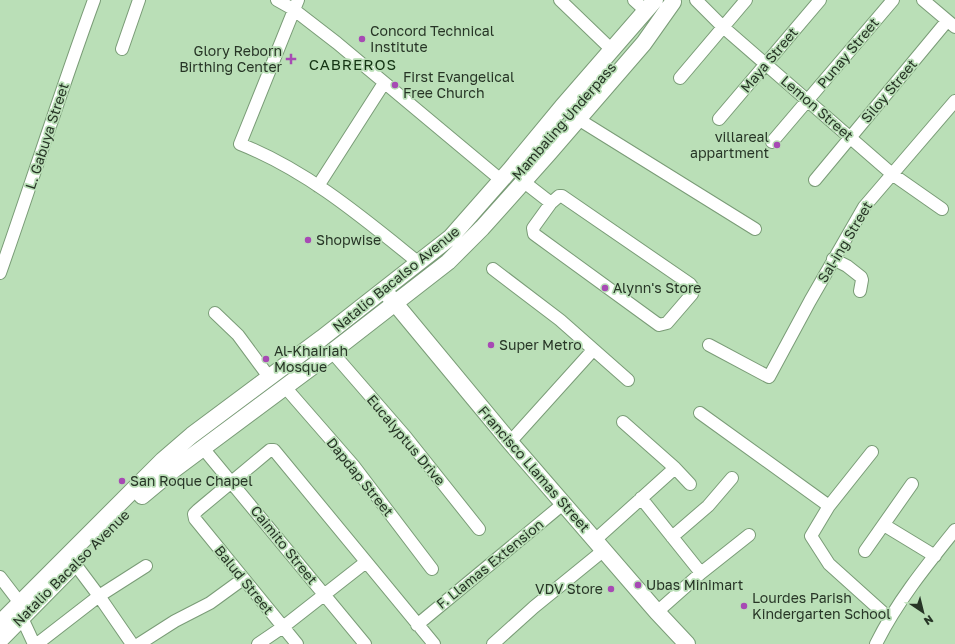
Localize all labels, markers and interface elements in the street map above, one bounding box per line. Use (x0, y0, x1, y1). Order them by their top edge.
street label: Punay Street (813, 14, 882, 91)
place label: Concord Technical Institute (370, 22, 494, 55)
street label: Maya Street (736, 24, 801, 96)
marker: Concord Technical Institute (357, 34, 367, 44)
place label: Glory Reborn Birthing Center (179, 42, 283, 75)
marker: Glory Reborn Birthing Center (285, 53, 297, 65)
district label: CABREROS (309, 55, 397, 73)
street label: Siloy Street (857, 55, 920, 126)
street label: Mambaling Underpass (508, 58, 619, 183)
place label: First Evangelical Free Church (403, 68, 514, 101)
street label: Lemon Street (778, 72, 857, 144)
street label: L. Gabuya Street (21, 80, 72, 191)
marker: First Evangelical Free Church (390, 80, 400, 90)
place label: villareal appartment (690, 128, 769, 161)
marker: villareal appartment (772, 140, 782, 150)
street label: Sal-ing Street (814, 198, 876, 286)
street label: Natalio Bacalso Avenue (329, 222, 462, 335)
place label: Shopwise (316, 231, 381, 248)
marker: Shopwise (303, 235, 313, 245)
place label: Alynn's Store (613, 279, 701, 296)
marker: Alynn's Store (600, 283, 610, 293)
place label: Super Metro (499, 336, 582, 353)
marker: Super Metro (486, 340, 496, 350)
place label: Al-Khairiah Mosque (274, 342, 348, 375)
marker: Al-Khairiah Mosque (261, 354, 271, 364)
street label: Eucalyptus Drive (364, 391, 449, 488)
street label: Francisco Llamas Street (475, 402, 594, 535)
street label: Dapdap Street (323, 434, 397, 519)
place label: San Roque Chapel (130, 472, 253, 489)
marker: San Roque Chapel (117, 476, 127, 486)
street label: Caimito Street (247, 502, 321, 587)
street label: Natalio Bacalso Avenue (9, 506, 133, 630)
street label: F. Llamas Extension (433, 515, 547, 612)
street label: Balud Street (211, 542, 277, 618)
place label: Ubas Minimart (646, 576, 743, 593)
place label: VDV Store (535, 580, 603, 597)
marker: Ubas Minimart (633, 580, 643, 590)
marker: VDV Store (606, 584, 616, 594)
place label: Lourdes Parish Kindergarten School (752, 589, 891, 622)
north arrow (903, 592, 943, 632)
marker: Lourdes Parish Kindergarten School (739, 601, 749, 611)
text: N (922, 613, 936, 628)

